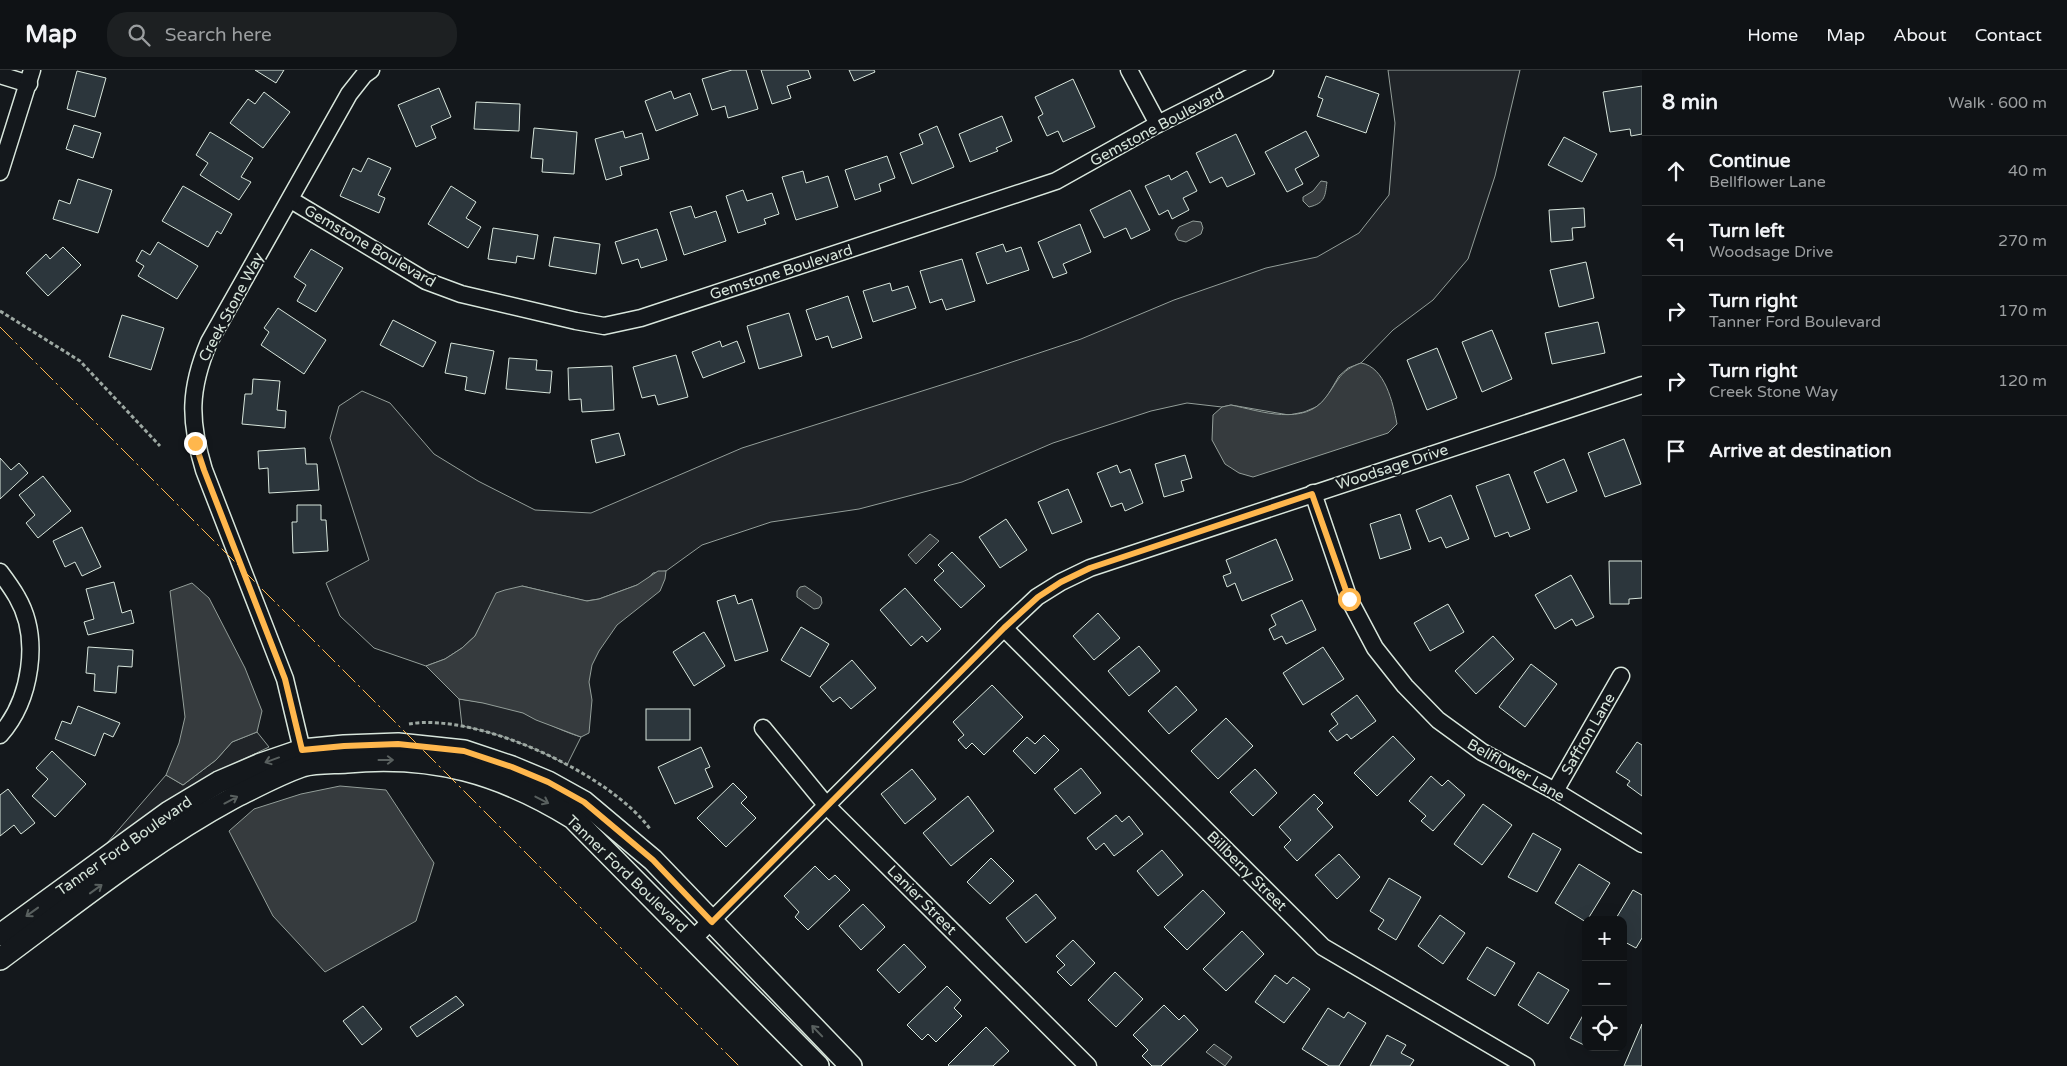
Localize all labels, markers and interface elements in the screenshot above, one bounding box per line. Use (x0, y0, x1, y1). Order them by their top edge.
search box (107, 12, 457, 57)
text: Map (25, 20, 77, 49)
icon: search (125, 21, 153, 49)
text: Search here (165, 24, 272, 46)
text: Home (1747, 24, 1798, 46)
text: Map (1826, 24, 1865, 46)
text: About (1893, 24, 1947, 46)
text: Contact (1975, 24, 2042, 46)
street label: Gemstone Boulevard (1087, 84, 1227, 170)
text: 8 min (1662, 90, 1718, 115)
text: Walk · 600 m (1948, 93, 2047, 113)
text: Continue (1709, 150, 1791, 172)
icon: ahead (1662, 157, 1690, 185)
text: 40 m (2008, 161, 2047, 181)
text: Bellflower Lane (1709, 172, 1826, 192)
street label: Gemstone Boulevard (301, 201, 439, 291)
text: Turn left (1709, 220, 1785, 242)
icon: left (1662, 227, 1690, 255)
text: 270 m (1998, 231, 2047, 251)
street label: Gemstone Boulevard (707, 240, 855, 304)
text: Woodsage Drive (1709, 242, 1833, 262)
street label: Creek Stone Way (195, 249, 267, 365)
text: Turn right (1709, 290, 1797, 312)
icon: right (1662, 297, 1690, 325)
text: 170 m (1998, 301, 2047, 321)
text: Tanner Ford Boulevard (1709, 312, 1881, 332)
text: Turn right (1709, 360, 1797, 382)
icon: right (1662, 367, 1690, 395)
text: 120 m (1998, 371, 2047, 391)
text: Creek Stone Way (1709, 382, 1838, 402)
route end (184, 432, 207, 455)
icon: arrive (1662, 437, 1690, 465)
street label: Woodsage Drive (1334, 440, 1450, 494)
text: Arrive at destination (1709, 440, 1892, 462)
route start (1338, 588, 1361, 611)
street label: Saffron Lane (1557, 690, 1619, 778)
street label: Bellflower Lane (1464, 735, 1568, 805)
one-way arrow (378, 755, 394, 765)
one-way arrow (264, 756, 280, 766)
street label: Tanner Ford Boulevard (53, 792, 195, 900)
one-way arrow (223, 794, 238, 804)
one-way arrow (534, 795, 549, 805)
street label: Tanner Ford Boulevard (563, 812, 691, 936)
street label: Billberry Street (1203, 827, 1291, 915)
street label: Lanier Street (883, 861, 961, 939)
one-way arrow (88, 883, 102, 894)
one-way arrow (26, 906, 39, 917)
map controls (1582, 916, 1627, 1051)
button: + (1582, 916, 1627, 961)
button: − (1582, 961, 1627, 1006)
button: locate (1582, 1006, 1627, 1051)
one-way arrow (811, 1025, 823, 1037)

